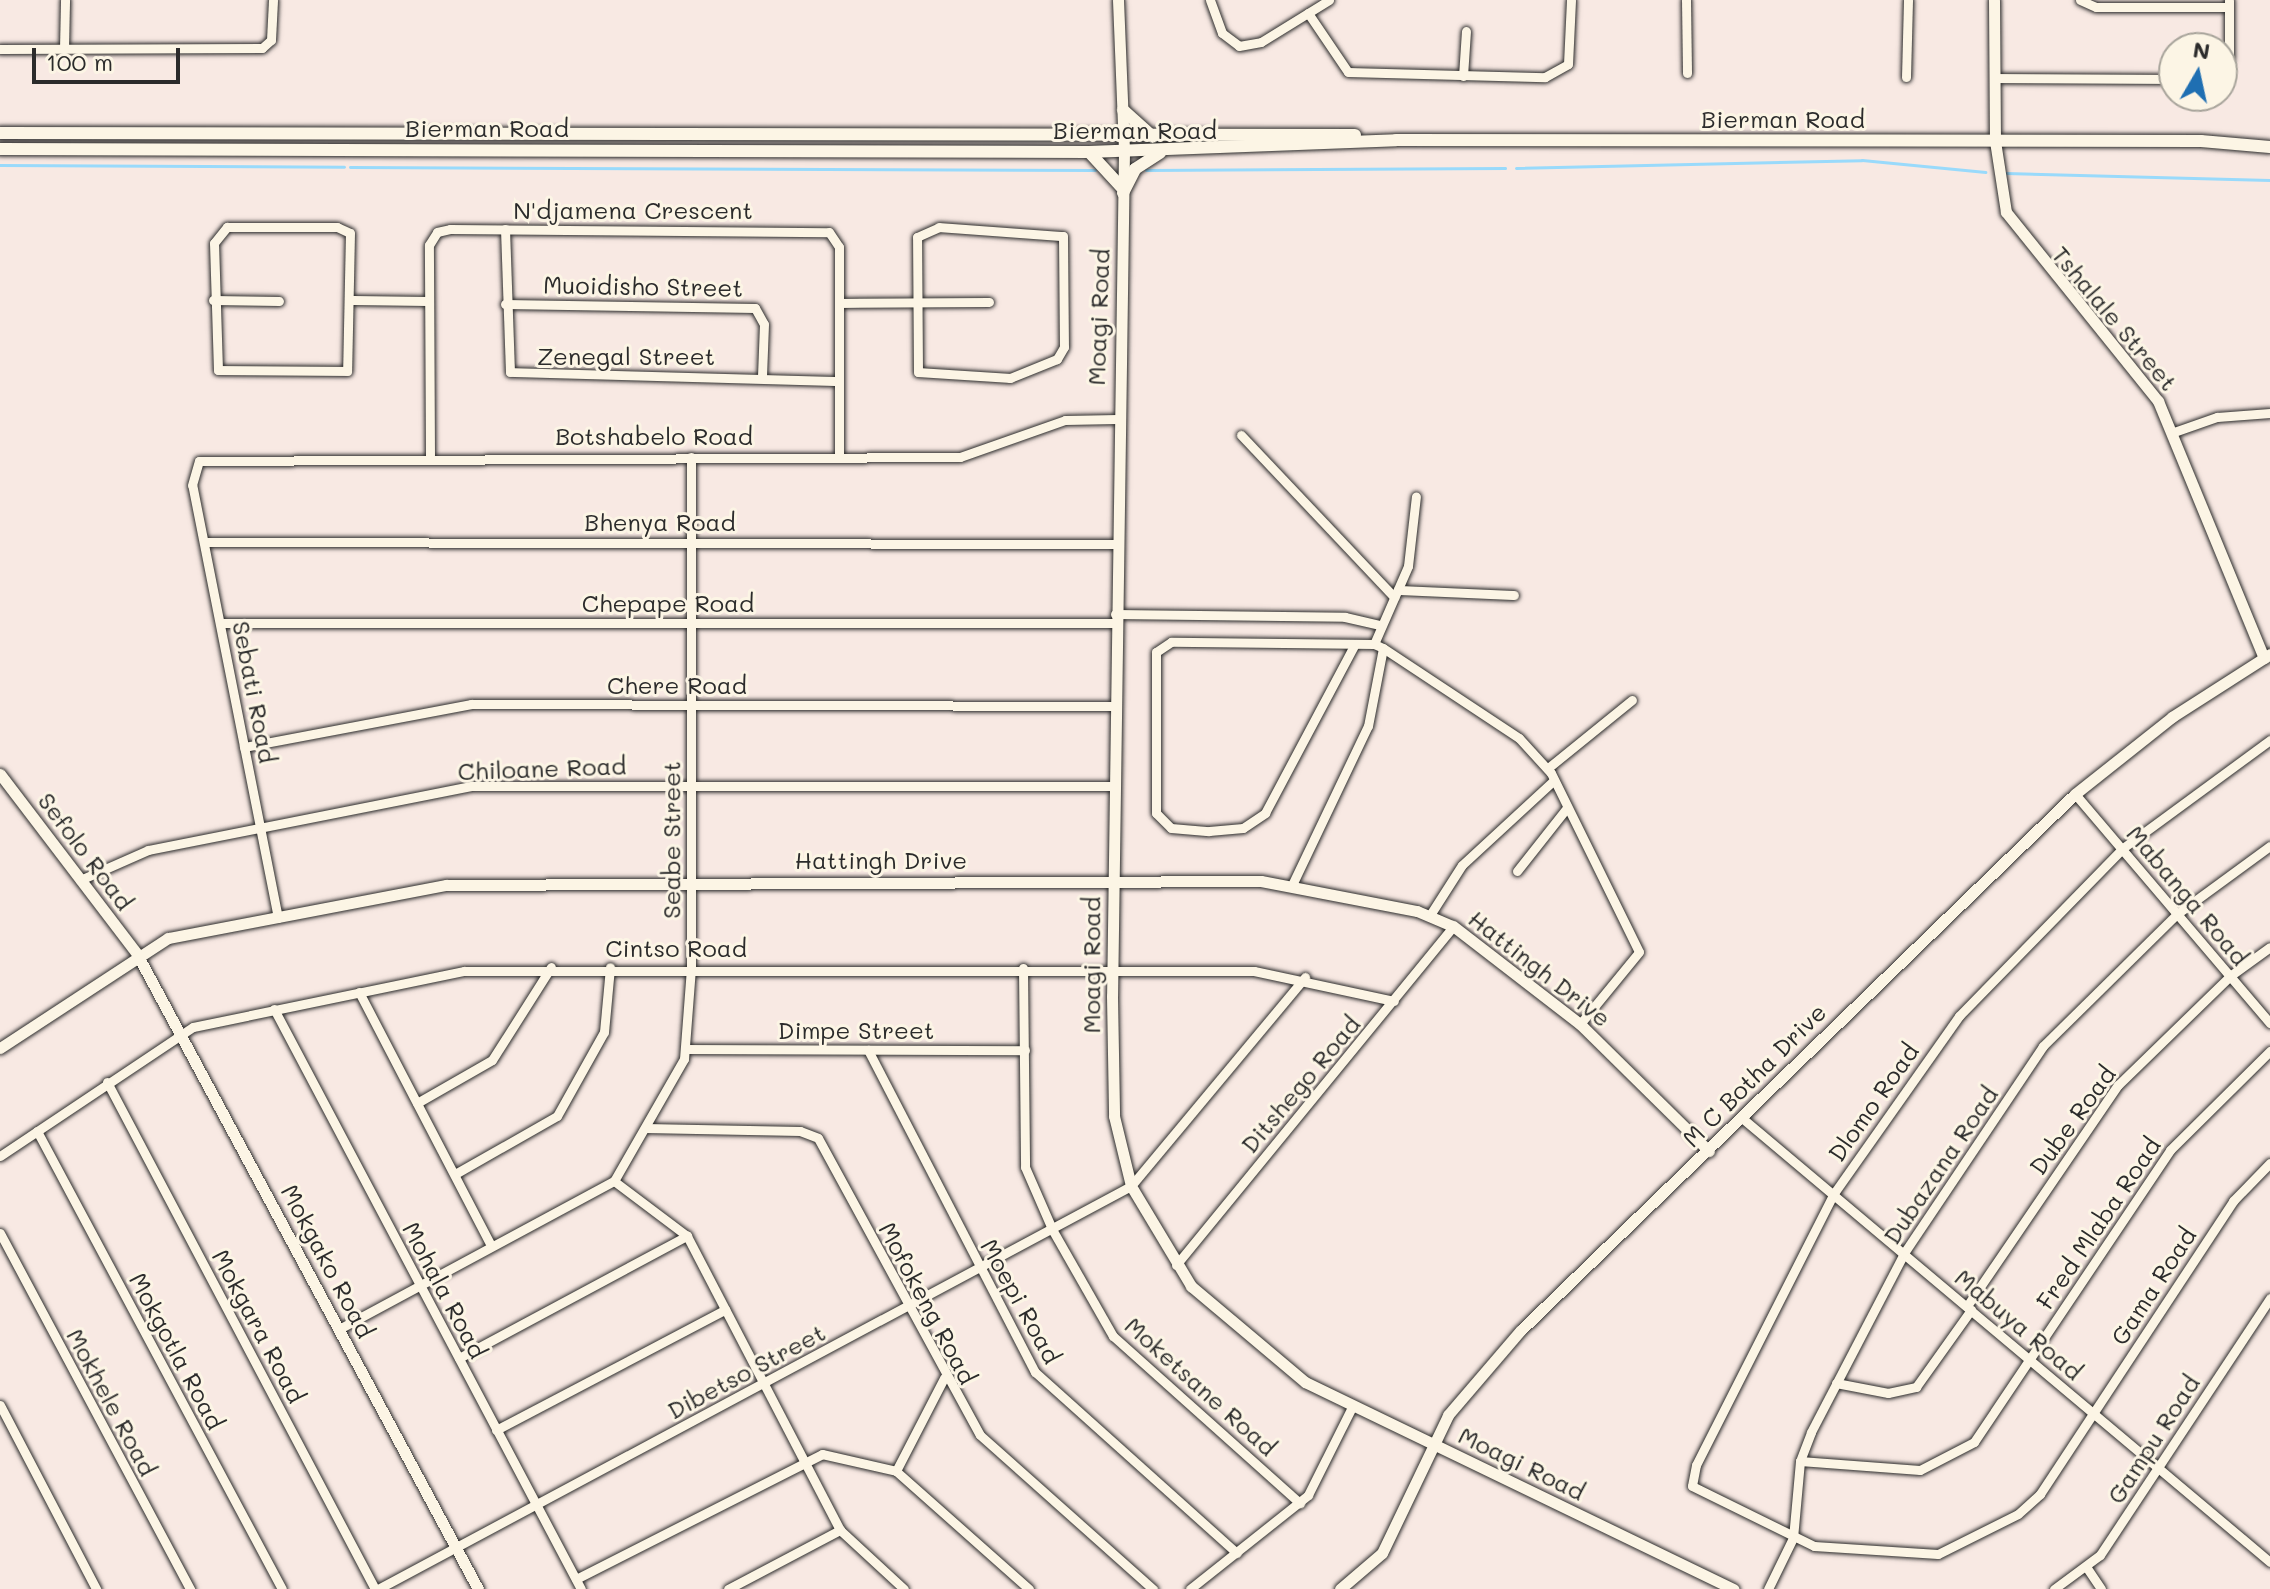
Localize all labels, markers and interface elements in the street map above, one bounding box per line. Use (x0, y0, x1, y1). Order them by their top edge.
scale bar (36, 32, 184, 82)
north arrow (2158, 32, 2238, 112)
text: N (2191, 34, 2212, 65)
text: 100 m (46, 46, 113, 77)
street label: Bierman Road (1701, 105, 1865, 133)
street label: Bierman Road (405, 114, 569, 142)
street label: Bierman Road (1053, 116, 1217, 144)
street label: N'djamena Crescent (513, 196, 753, 224)
street label: Tshalale Street (2046, 240, 2184, 396)
street label: Moagi Road (1081, 248, 1115, 386)
street label: Muoidisho Street (543, 270, 743, 302)
street label: Zenegal Street (537, 342, 715, 370)
street label: Botshabelo Road (555, 422, 753, 450)
street label: Bhenya Road (584, 508, 736, 536)
street label: Chepape Road (582, 589, 754, 617)
street label: Sebati Road (227, 619, 283, 765)
street label: Chere Road (607, 671, 747, 699)
street label: Chiloane Road (457, 751, 627, 785)
street label: Seabe Street (657, 761, 685, 919)
street label: Sefolo Road (32, 787, 140, 915)
street label: Mabanga Road (2121, 819, 2255, 971)
street label: Hattingh Drive (795, 846, 967, 874)
street label: Moagi Road (1077, 896, 1105, 1034)
street label: Hattingh Drive (1463, 904, 1617, 1032)
street label: Cintso Road (605, 934, 747, 962)
street label: M C Botha Drive (1676, 997, 1832, 1153)
street label: Ditshego Road (1234, 1010, 1366, 1158)
street label: Dimpe Street (778, 1016, 934, 1044)
street label: Dlomo Road (1822, 1037, 1924, 1167)
street label: Dube Road (2023, 1060, 2121, 1180)
street label: Dubazana Road (1877, 1081, 2003, 1249)
street label: Fred Mlaba Road (2030, 1132, 2166, 1314)
street label: Mokgako Road (276, 1179, 380, 1343)
street label: Mohala Road (397, 1217, 493, 1363)
street label: Mofokeng Road (873, 1217, 983, 1389)
street label: Gama Road (2104, 1222, 2202, 1350)
street label: Moepi Road (975, 1234, 1067, 1368)
street label: Mokgara Road (207, 1244, 311, 1408)
street label: Mabuya Road (1949, 1262, 2089, 1386)
street label: Mokgotla Road (124, 1268, 230, 1434)
street label: Moketsane Road (1119, 1310, 1283, 1462)
street label: Dibetso Street (662, 1317, 830, 1425)
street label: Mokhele Road (61, 1323, 163, 1481)
street label: Gampu Road (2101, 1369, 2205, 1509)
street label: Moagi Road (1454, 1420, 1590, 1506)

